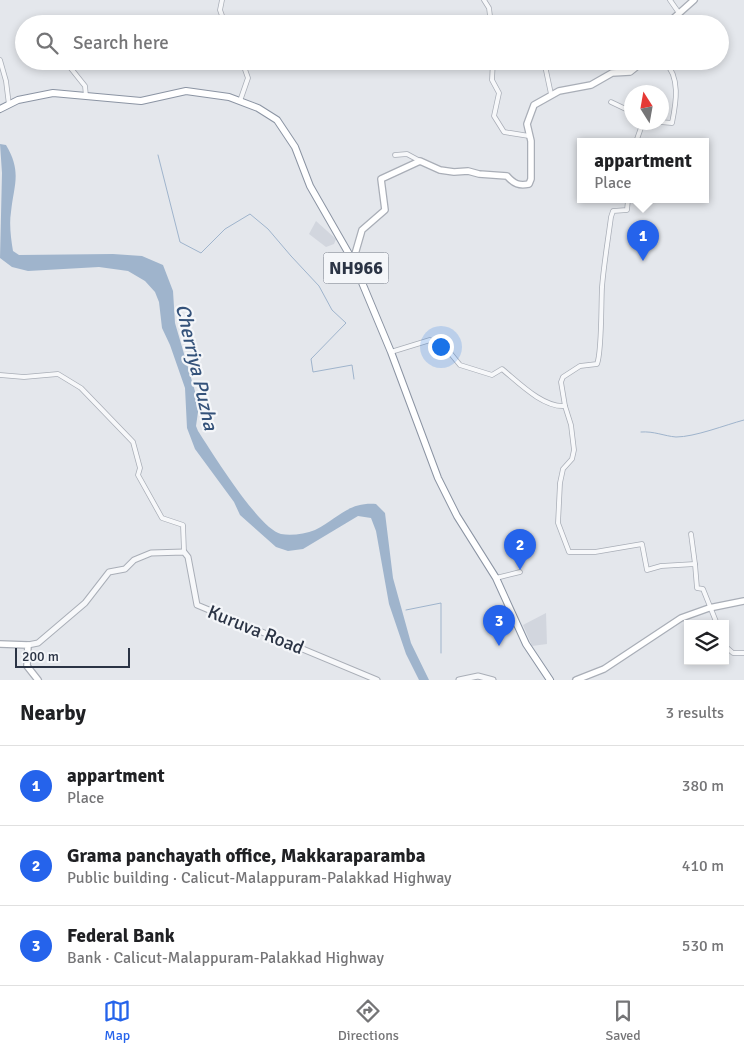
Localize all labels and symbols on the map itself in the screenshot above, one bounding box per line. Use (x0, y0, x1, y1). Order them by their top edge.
north arrow (624, 85, 669, 130)
pin: 1 (627, 220, 659, 261)
road number: NH966 (324, 252, 388, 284)
water label: Cherriya Puzha (170, 301, 223, 434)
your location (428, 334, 454, 360)
pin: 2 (504, 529, 536, 570)
street label: Kuruva Road (204, 600, 307, 660)
pin: 3 (483, 605, 515, 646)
scale bar (15, 645, 130, 668)

